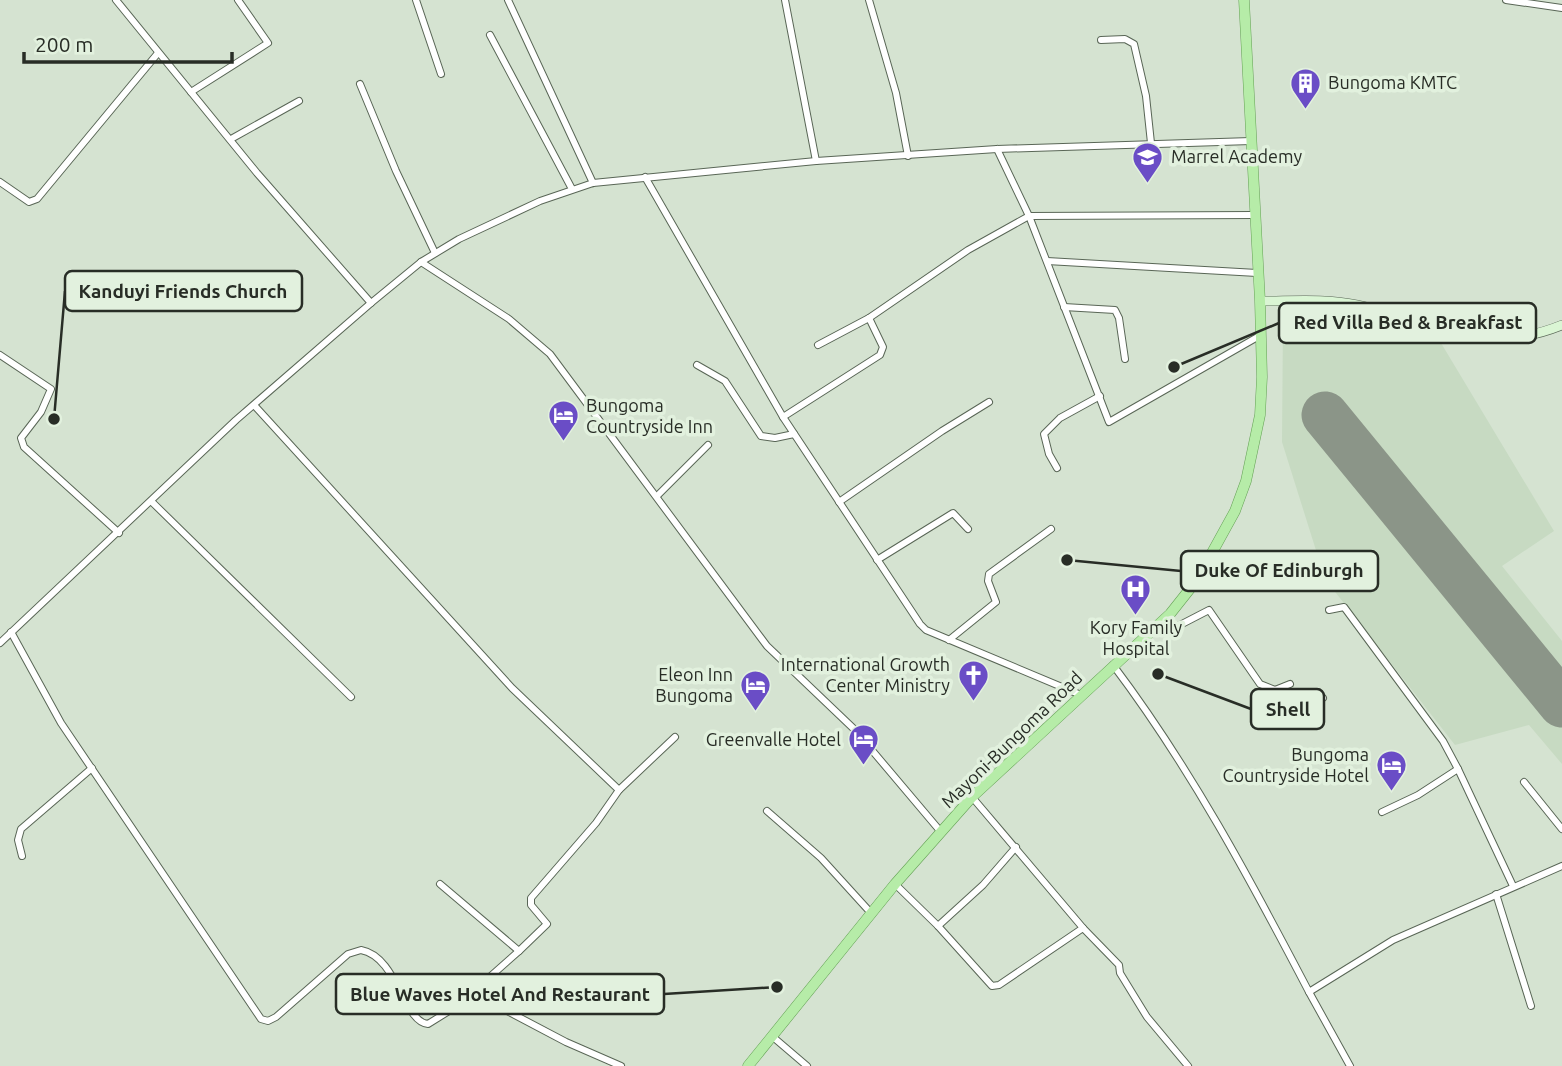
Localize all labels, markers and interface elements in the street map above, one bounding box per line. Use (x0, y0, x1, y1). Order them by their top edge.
scale bar (24, 21, 233, 65)
text: 200 m (35, 32, 93, 56)
building icon: Bungoma KMTC (1288, 66, 1322, 110)
place label: Bungoma KMTC (1328, 72, 1457, 92)
school or university icon: Marrel Academy (1131, 140, 1165, 184)
place label: Marrel Academy (1171, 146, 1303, 166)
callout: Kanduyi Friends Church (65, 271, 302, 311)
text: Kanduyi Friends Church (79, 280, 287, 302)
callout: Red Villa Bed & Breakfast (1279, 303, 1536, 343)
text: Red Villa Bed & Breakfast (1293, 311, 1523, 333)
place label: Bungoma Countryside Inn (586, 395, 713, 436)
hotel icon: Bungoma Countryside Inn (546, 399, 580, 443)
callout: Duke Of Edinburgh (1181, 551, 1378, 591)
text: Duke Of Edinburgh (1194, 559, 1364, 581)
hospital icon: Kory Family Hospital (1119, 573, 1153, 617)
place label: Kory Family Hospital (1090, 617, 1183, 658)
place label: International Growth Center Ministry (781, 654, 950, 695)
church icon: International Growth Center Ministry (956, 658, 990, 702)
place label: Eleon Inn Bungoma (655, 664, 733, 705)
street label: Mayoni-Bungoma Road (937, 667, 1086, 811)
hotel icon: Eleon Inn Bungoma (739, 668, 773, 712)
callout: Shell (1251, 689, 1324, 729)
text: Shell (1266, 698, 1310, 720)
hotel icon: Greenvalle Hotel (847, 723, 881, 767)
place label: Greenvalle Hotel (706, 729, 841, 749)
place label: Bungoma Countryside Hotel (1222, 744, 1369, 785)
hotel icon: Bungoma Countryside Hotel (1375, 748, 1409, 792)
callout: Blue Waves Hotel And Restaurant (336, 974, 664, 1014)
text: Blue Waves Hotel And Restaurant (350, 983, 650, 1005)

